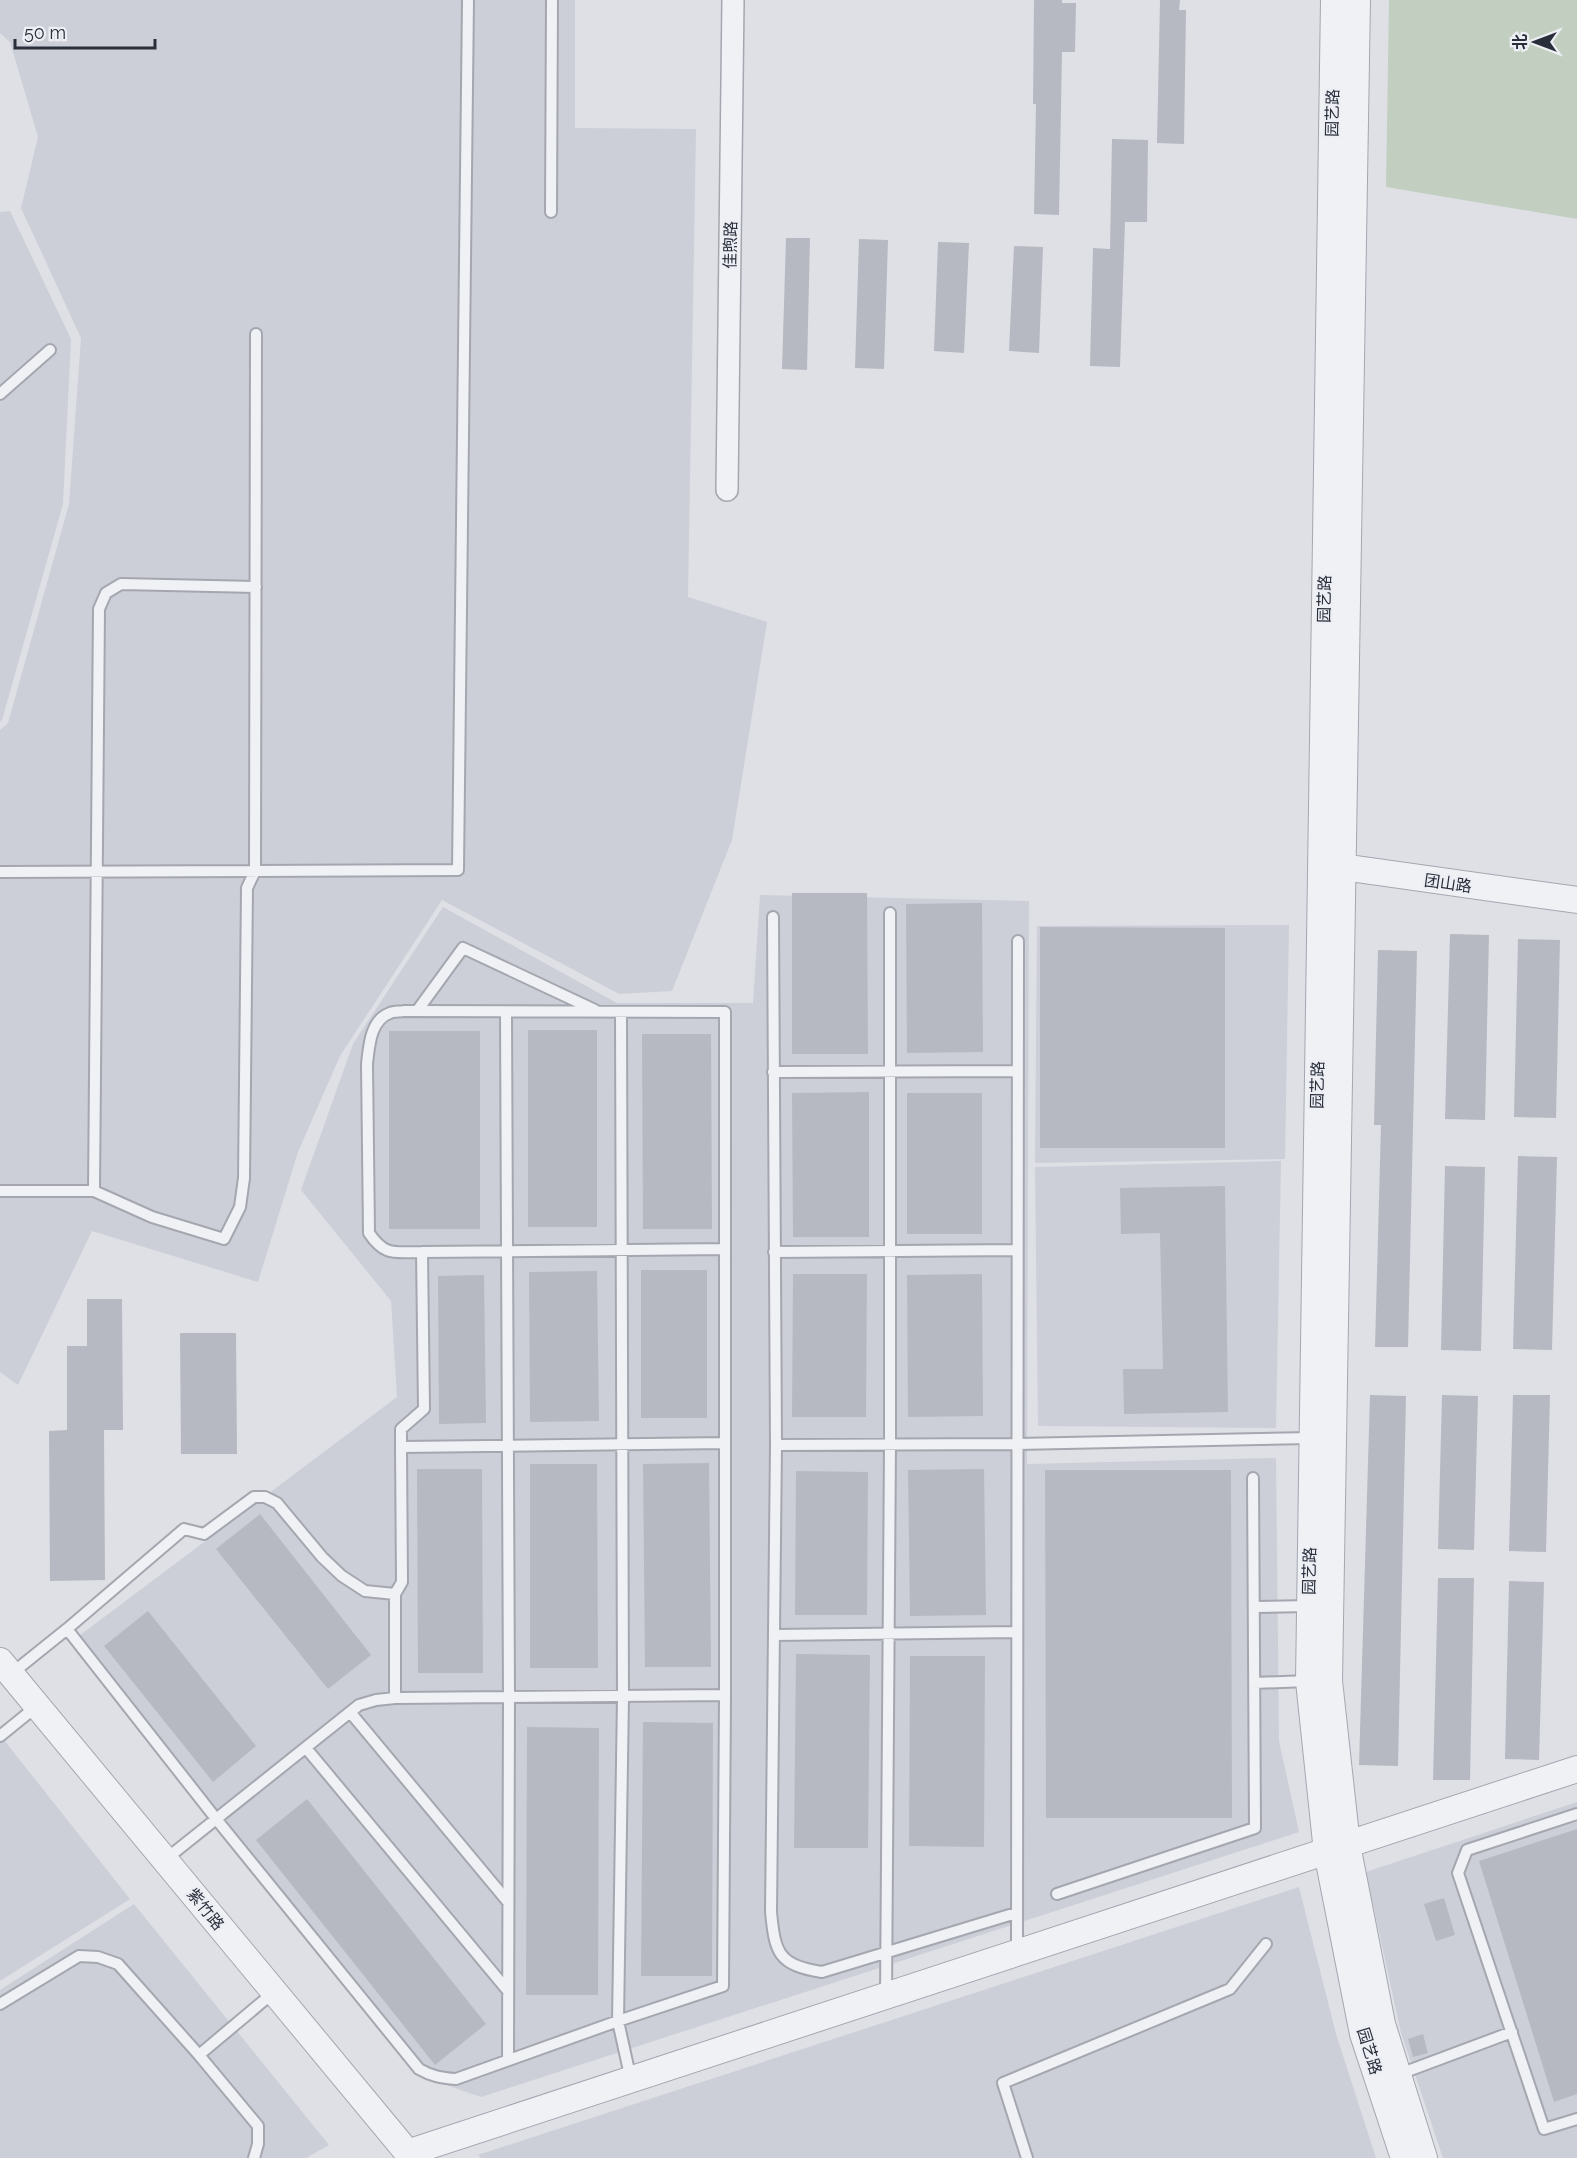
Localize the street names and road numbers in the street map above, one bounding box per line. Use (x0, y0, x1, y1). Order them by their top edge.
street label: 园艺路 (1323, 89, 1342, 137)
street label: 佳煦路 (721, 221, 740, 269)
street label: 园艺路 (1315, 575, 1334, 623)
street label: 团山路 (1423, 871, 1473, 896)
street label: 园艺路 (1308, 1061, 1327, 1109)
street label: 园艺路 (1300, 1547, 1319, 1595)
street label: 紫竹路 (183, 1885, 228, 1934)
street label: 园艺路 (1353, 2025, 1386, 2077)

